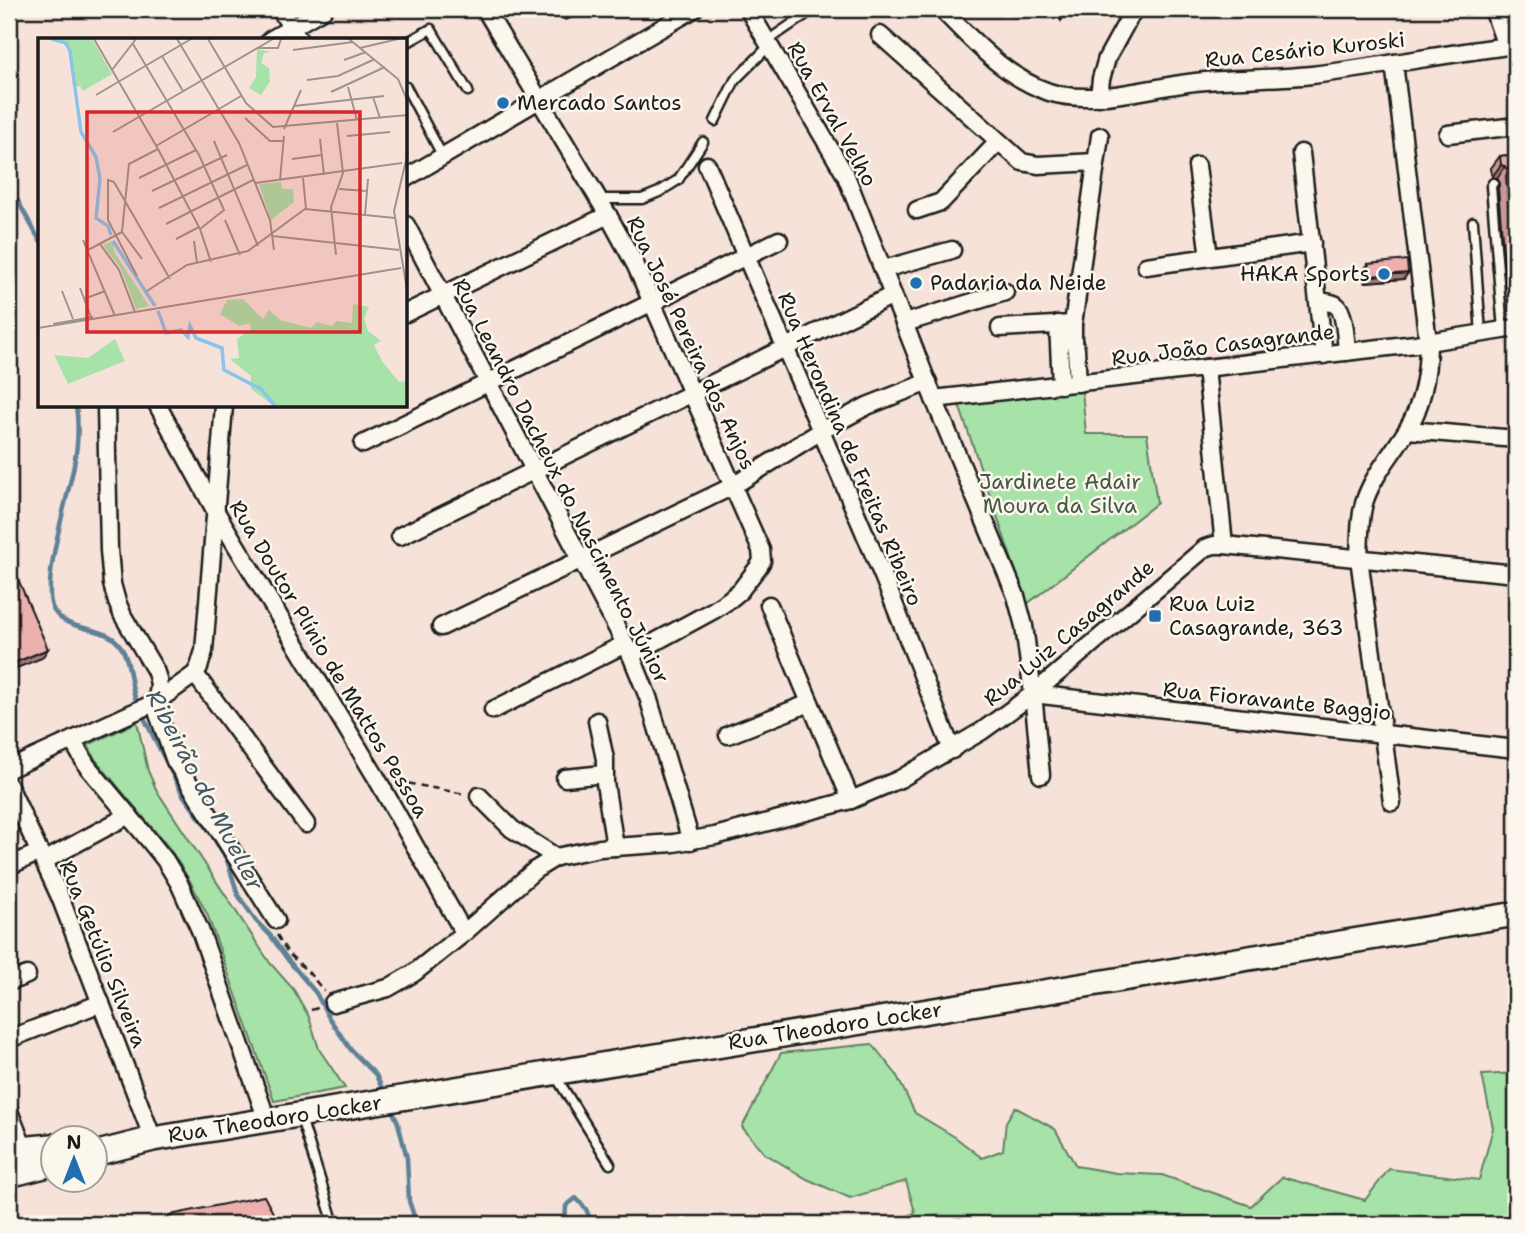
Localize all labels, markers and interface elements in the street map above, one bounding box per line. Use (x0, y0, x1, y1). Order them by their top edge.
street label: Rua Cesário Kuroski (1204, 26, 1406, 74)
street label: Rua Erval Velho (781, 37, 883, 191)
inset map (38, 38, 408, 408)
place label: Mercado Santos (517, 89, 682, 117)
marker: Mercado Santos (495, 95, 511, 111)
street label: Rua José Pereira dos Anjos (620, 212, 762, 474)
place label: HAKA Sports (1240, 260, 1370, 288)
marker: HAKA Sports (1376, 266, 1392, 282)
place label: Padaria da Neide (930, 269, 1107, 297)
street label: Rua Leandro Dacheux do Nascimento Júnior (446, 274, 676, 688)
marker: Padaria da Neide (908, 275, 924, 291)
street label: Rua Herondina de Freitas Ribeiro (771, 288, 929, 610)
street label: Rua João Casagrande (1110, 317, 1336, 373)
park label: Jardinete Adair Moura da Silva (979, 468, 1141, 520)
street label: Rua Doutor Plínio de Mattos Pessoa (223, 495, 435, 823)
street label: Rua Luiz Casagrande (978, 553, 1160, 713)
place label: Rua Luiz Casagrande, 363 (1169, 590, 1343, 642)
marker: Rua Luiz Casagrande, 363 (1147, 608, 1163, 624)
street label: Rua Fioravante Baggio (1161, 675, 1393, 727)
water label: Ribeirão do Mueller (139, 684, 271, 897)
street label: Rua Getúlio Silveira (53, 856, 153, 1052)
street label: Rua Theodoro Locker (726, 995, 944, 1057)
street label: Rua Theodoro Locker (166, 1088, 384, 1150)
north arrow (38, 1124, 108, 1194)
text: N (66, 1130, 82, 1155)

